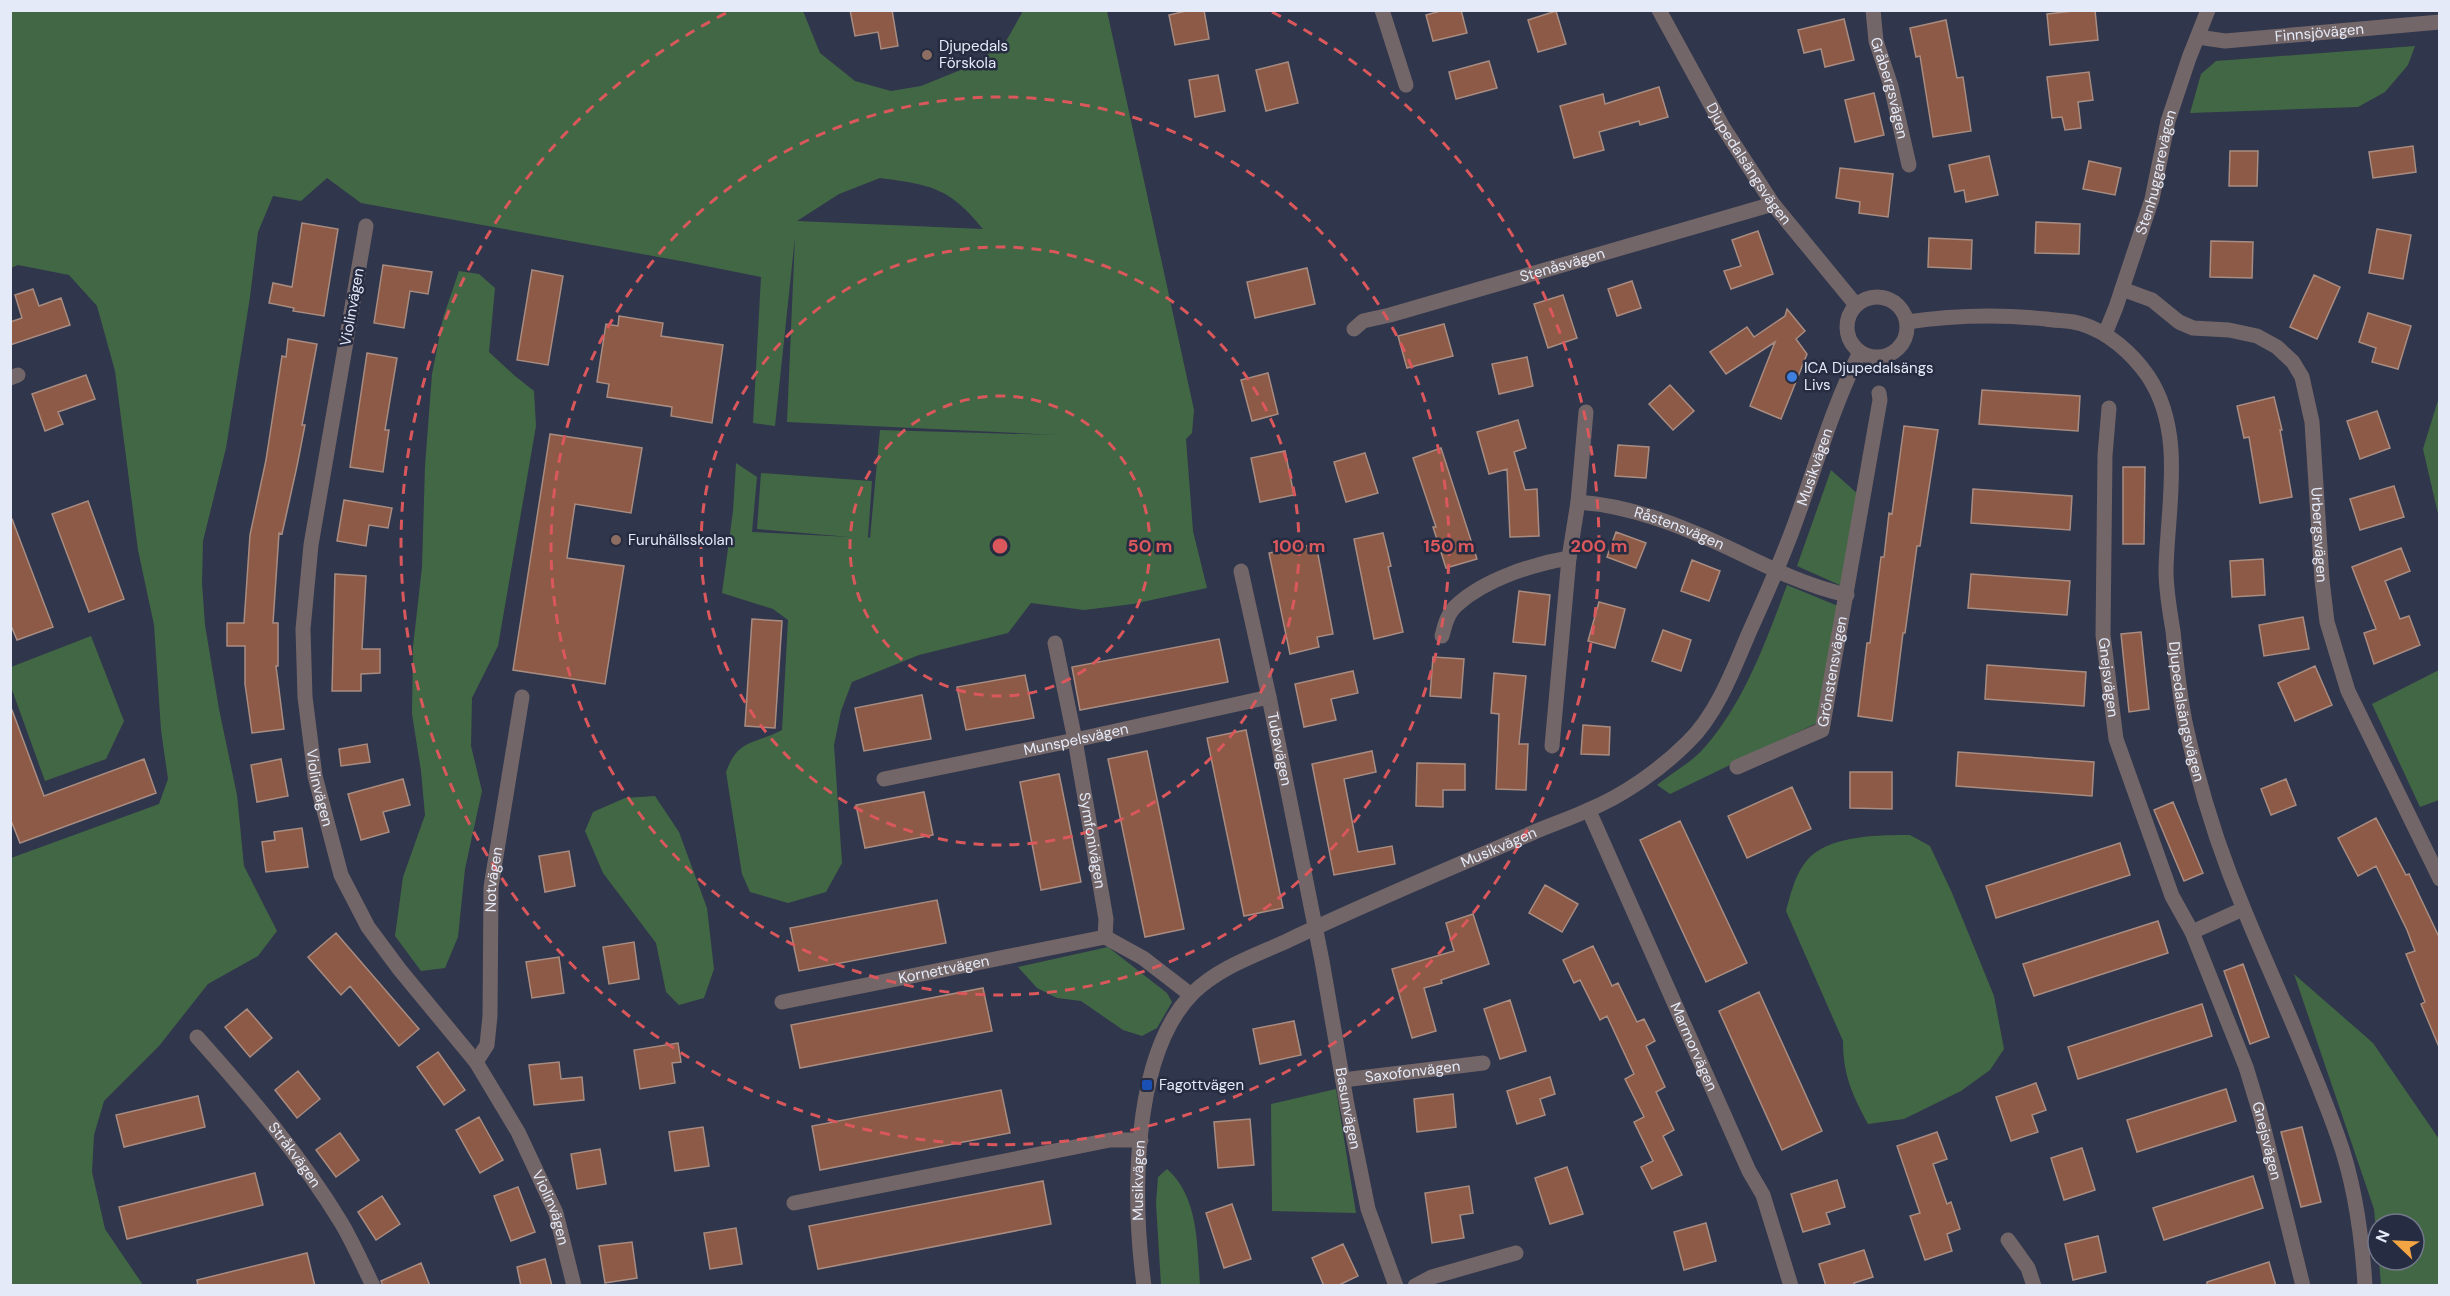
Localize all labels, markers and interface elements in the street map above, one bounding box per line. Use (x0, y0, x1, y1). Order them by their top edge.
street label: Finnsjövägen (2274, 19, 2365, 47)
street label: Gråbergsvägen (1865, 34, 1913, 141)
place label: Djupedals Förskola (939, 36, 1008, 73)
marker: Djupedals Förskola (920, 48, 934, 62)
street label: Djupedalsängsvägen (1702, 99, 1796, 229)
street label: Stenhuggarevägen (2131, 107, 2181, 237)
street label: Stenåsvägen (1517, 243, 1607, 287)
street label: Violinvägen (335, 266, 369, 348)
place label: ICA Djupedalsängs Livs (1804, 358, 1934, 395)
marker: ICA Djupedalsängs Livs (1785, 370, 1799, 384)
street label: Musikvägen (1792, 425, 1837, 508)
street label: Urbergsvägen (2306, 487, 2332, 583)
street label: Råstensvägen (1632, 502, 1727, 555)
place label: Furuhällsskolan (628, 530, 733, 550)
marker: Furuhällsskolan (609, 533, 623, 547)
text: 50 m (1127, 534, 1173, 558)
text: 100 m (1272, 534, 1326, 558)
text: 150 m (1423, 534, 1475, 558)
text: 200 m (1571, 534, 1627, 558)
centre of rings (990, 536, 1010, 556)
street label: Grönstensvägen (1813, 615, 1852, 729)
street label: Gnejsvägen (2093, 636, 2123, 719)
street label: Djupedalsängsvägen (2164, 640, 2209, 784)
street label: Tubavägen (1262, 710, 1297, 787)
street label: Munspelsvägen (1022, 718, 1130, 760)
street label: Violinvägen (302, 748, 338, 829)
street label: Symfonivägen (1074, 791, 1111, 890)
street label: Musikvägen (1458, 822, 1540, 872)
street label: Notvägen (481, 845, 507, 912)
street label: Kornettvägen (897, 951, 991, 988)
street label: Marmorvägen (1665, 999, 1722, 1094)
street label: Saxofonvägen (1364, 1056, 1461, 1087)
street label: Basunvägen (1331, 1066, 1366, 1151)
place label: Fagottvägen (1159, 1075, 1244, 1095)
marker: Fagottvägen (1140, 1078, 1154, 1092)
street label: Gnejsvägen (2247, 1099, 2286, 1182)
street label: Stråkvägen (264, 1118, 326, 1191)
street label: Musikvägen (1128, 1139, 1150, 1221)
street label: Violinvägen (527, 1167, 574, 1247)
north arrow (2366, 1212, 2426, 1272)
text: N (2371, 1227, 2395, 1246)

